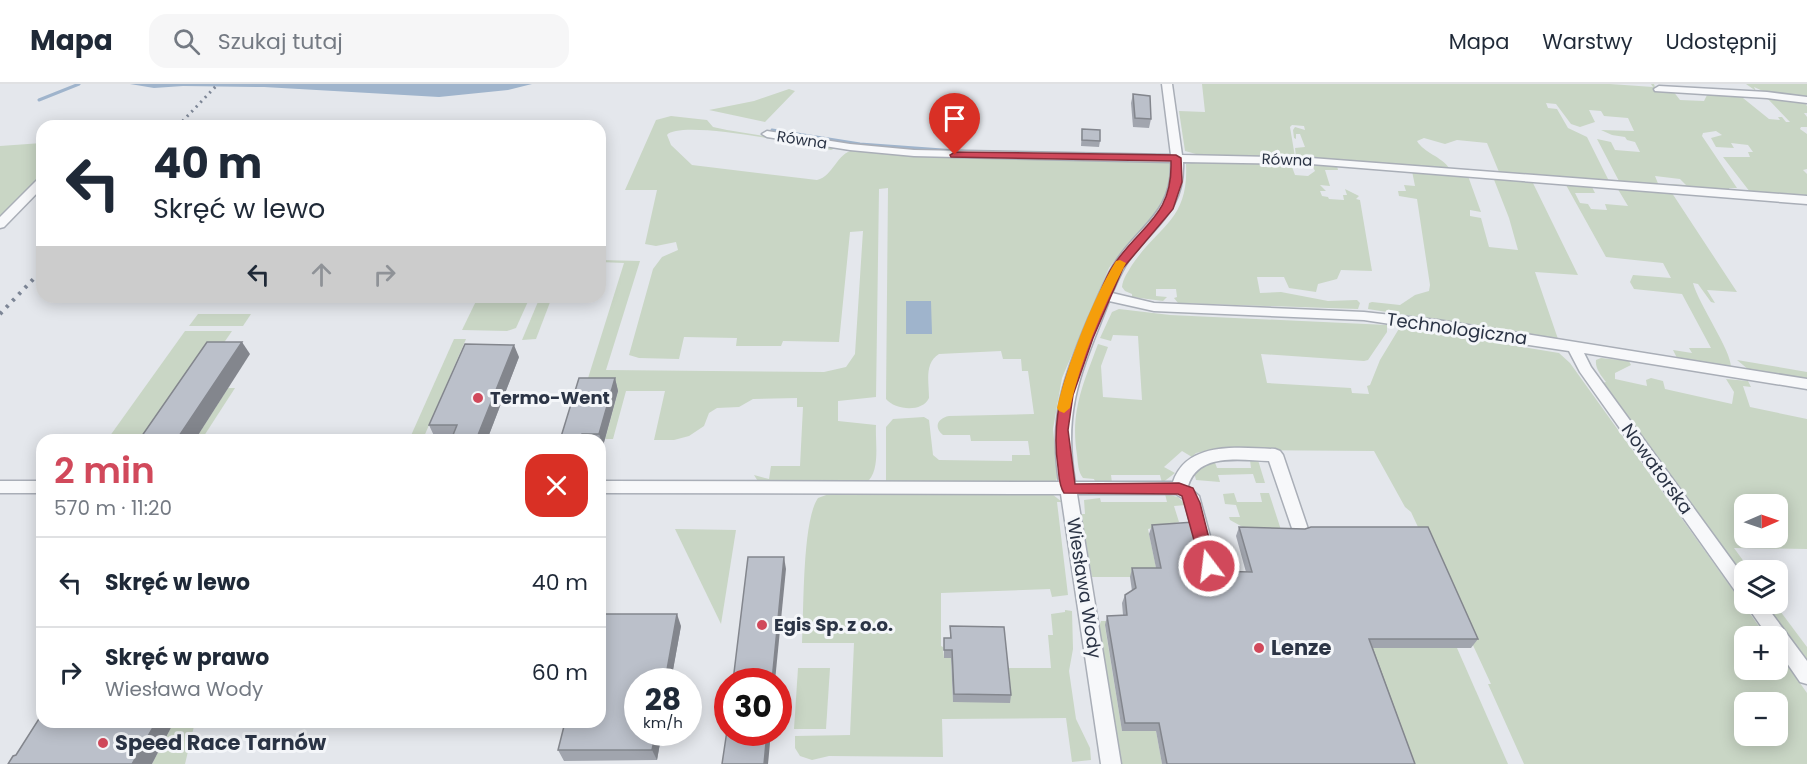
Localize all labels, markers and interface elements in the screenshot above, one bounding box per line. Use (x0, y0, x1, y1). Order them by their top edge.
search box (149, 14, 569, 68)
text: Mapa (30, 21, 113, 60)
icon: search (170, 25, 203, 58)
text: Szukaj tutaj (218, 26, 343, 57)
text: Mapa (1449, 27, 1509, 56)
text: Warstwy (1542, 27, 1633, 56)
text: Udostępnij (1666, 27, 1777, 56)
pin (929, 93, 980, 155)
icon: arrive (938, 102, 971, 135)
street label: Równa (775, 125, 829, 154)
text: 40 m (153, 134, 262, 193)
icon: left (54, 144, 132, 222)
street label: Równa (1261, 148, 1313, 171)
text: Skręć w lewo (153, 190, 325, 227)
icon: left (242, 258, 275, 291)
icon: ahead (305, 258, 338, 291)
icon: right (368, 258, 401, 291)
street label: Technologiczna (1385, 306, 1529, 351)
place label: Termo-Went (490, 385, 610, 410)
marker: Termo-Went (471, 391, 485, 405)
street label: Nowatorska (1616, 418, 1699, 519)
text: 2 min (54, 445, 155, 496)
button: close (525, 454, 588, 517)
text: 570 m · 11:20 (54, 494, 172, 522)
north arrow (1734, 494, 1788, 548)
map controls (1734, 494, 1788, 746)
street label: Wiesława Wody (1061, 516, 1108, 660)
position arrow (1177, 534, 1241, 598)
button: layers (1734, 560, 1788, 614)
icon: left (54, 566, 87, 599)
text: Skręć w lewo (105, 567, 250, 598)
text: 40 m (532, 567, 588, 598)
place label: Egis Sp. z o.o. (774, 612, 893, 637)
marker: Egis Sp. z o.o. (755, 618, 769, 632)
button: + (1734, 626, 1788, 680)
place label: Lenze (1271, 633, 1332, 662)
marker: Lenze (1252, 641, 1266, 655)
text: Skręć w prawo (105, 642, 269, 673)
icon: right (54, 656, 87, 689)
text: 60 m (532, 657, 588, 688)
speed limit sign: 30 (714, 668, 792, 746)
text: Wiesława Wody (105, 675, 263, 703)
text: 28 (645, 678, 681, 721)
button: − (1734, 692, 1788, 746)
text: km/h (643, 712, 683, 733)
place label: Speed Race Tarnów (115, 728, 327, 757)
marker: Speed Race Tarnów (96, 736, 110, 750)

